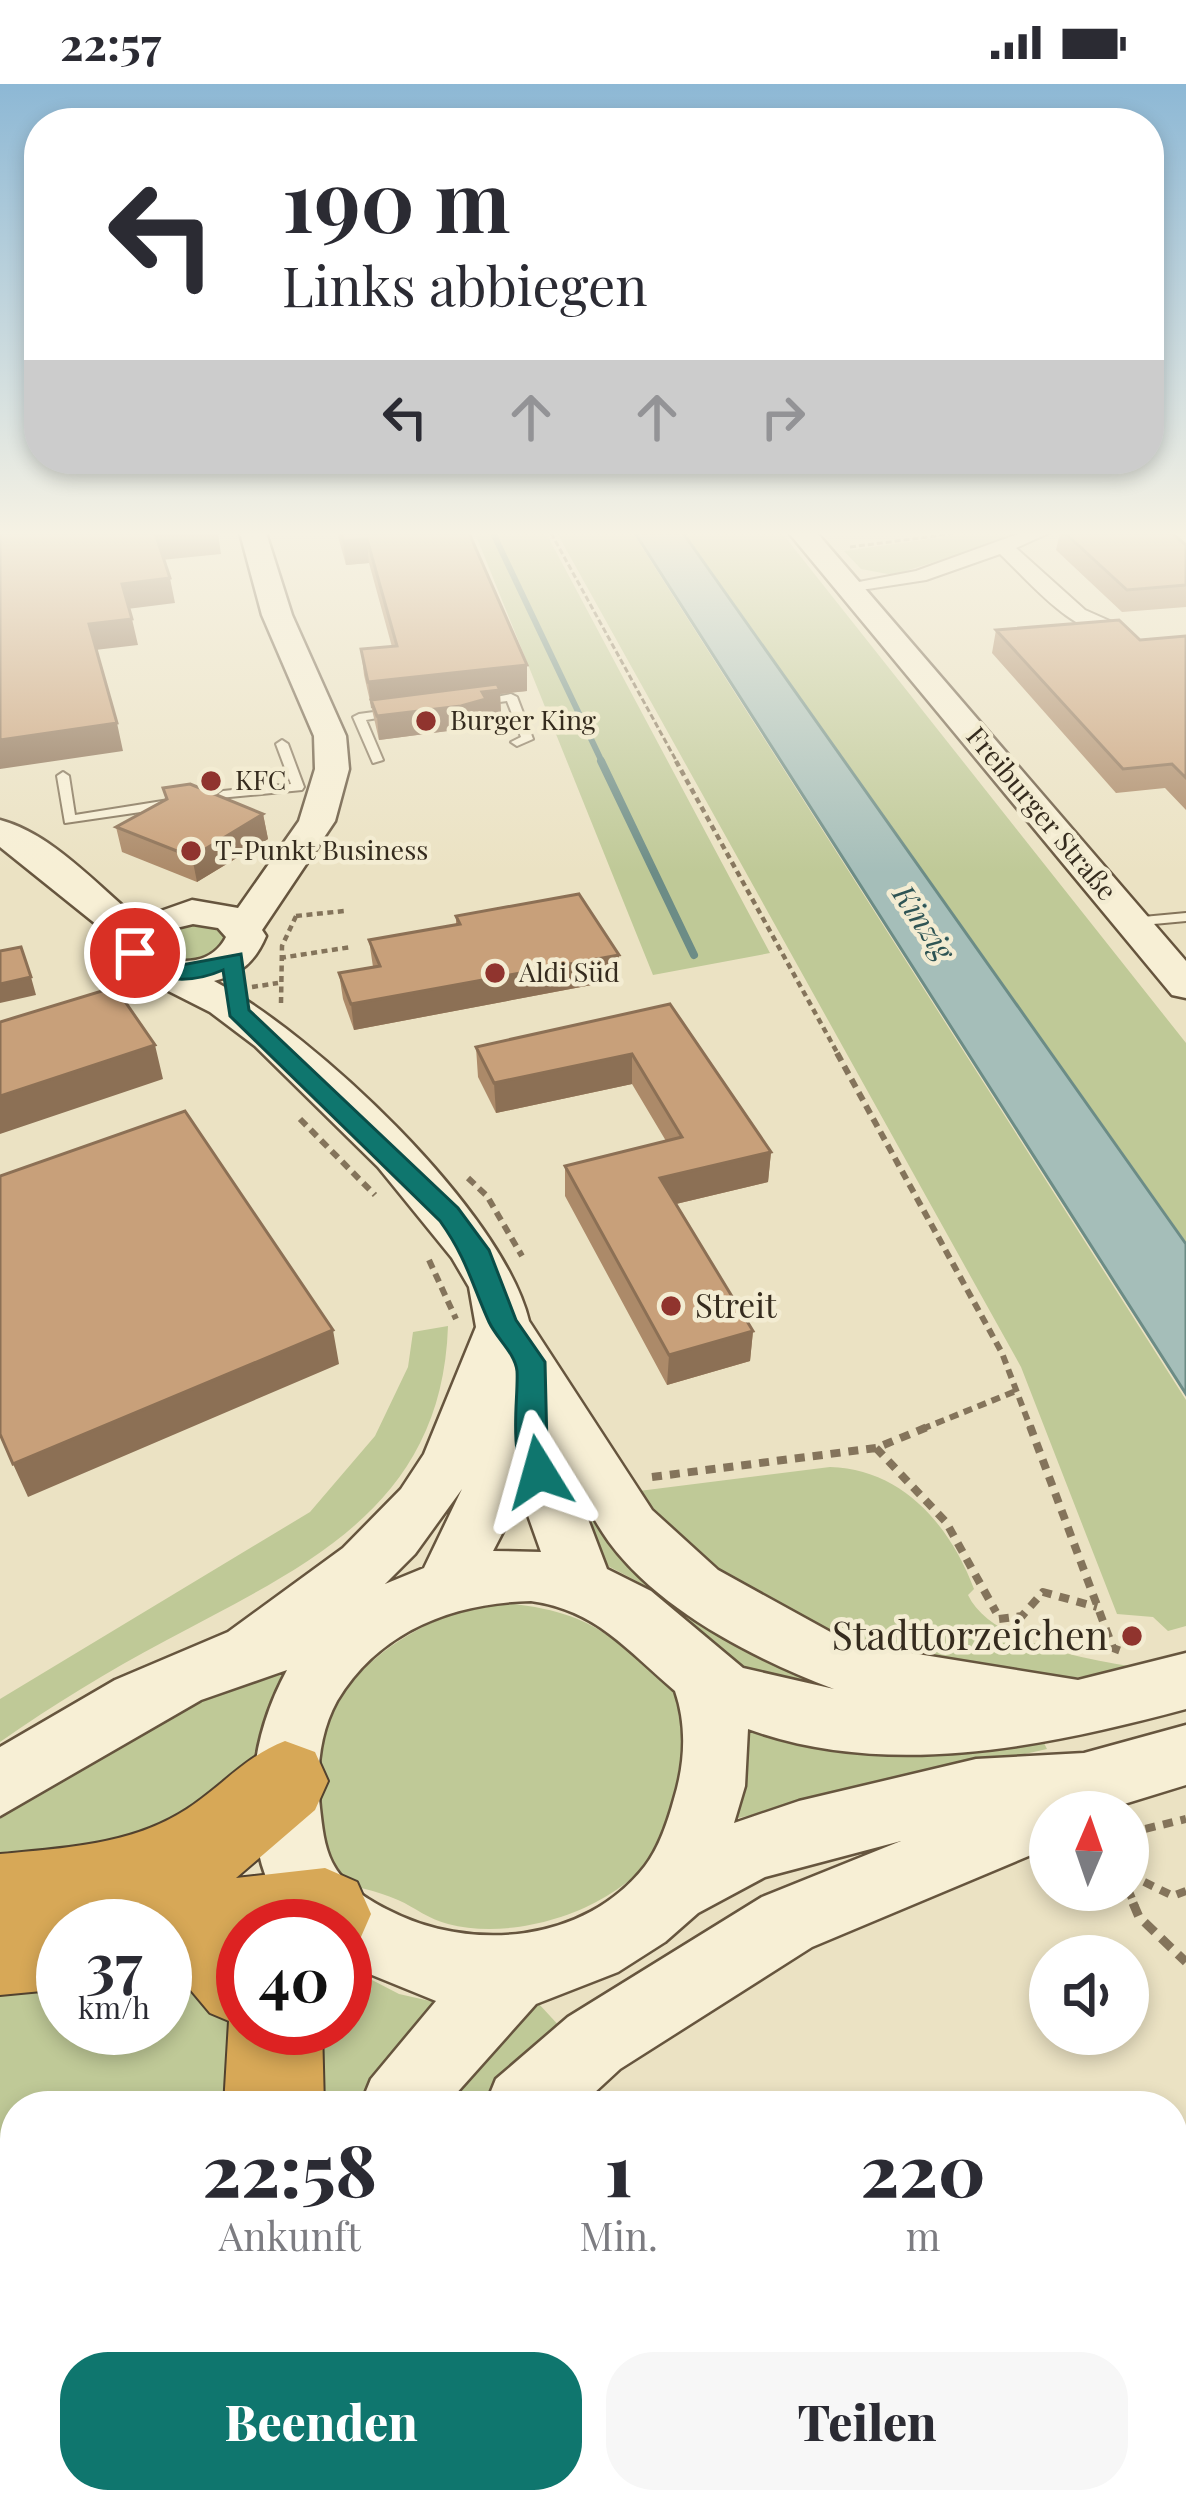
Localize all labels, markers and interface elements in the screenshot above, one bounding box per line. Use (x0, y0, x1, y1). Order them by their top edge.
text: 22:57 (60, 12, 161, 72)
text: 190 m (282, 142, 510, 254)
icon: left (84, 156, 240, 312)
text: Links abbiegen (282, 249, 647, 321)
icon: left (372, 384, 438, 450)
icon: ahead (498, 384, 564, 450)
icon: ahead (624, 384, 690, 450)
icon: right (750, 384, 816, 450)
place label: Burger King (450, 701, 597, 737)
marker: Burger King (413, 708, 439, 734)
street label: Freiburger Straße (959, 718, 1126, 907)
place label: KFC (235, 761, 286, 797)
marker: KFC (198, 768, 224, 794)
place label: T-Punkt Business (215, 831, 428, 867)
marker: T-Punkt Business (178, 838, 204, 864)
water label: Kinzig (884, 876, 966, 969)
pin (84, 902, 186, 1004)
icon: arrive (102, 920, 168, 986)
place label: Aldi Süd (518, 953, 620, 989)
marker: Aldi Süd (482, 960, 508, 986)
place label: Streit (695, 1282, 778, 1326)
marker: Streit (658, 1293, 684, 1319)
position arrow (476, 1409, 602, 1535)
place label: Stadttorzeichen (832, 1608, 1108, 1660)
marker: Stadttorzeichen (1119, 1623, 1145, 1649)
north arrow (1029, 1791, 1149, 1911)
map controls (1029, 1791, 1149, 2055)
speed limit sign: 40 (216, 1899, 372, 2055)
text: 37 (86, 1922, 142, 2002)
button: sound (1029, 1935, 1149, 2055)
text: km/h (78, 1987, 150, 2027)
text: 22:58 (203, 2119, 377, 2215)
text: 1 (605, 2119, 633, 2215)
text: 220 (860, 2119, 985, 2215)
text: Ankunft (219, 2209, 361, 2261)
text: Min. (579, 2209, 658, 2261)
text: m (906, 2209, 940, 2261)
button: Beenden (60, 2352, 582, 2490)
button: Teilen (606, 2352, 1128, 2490)

